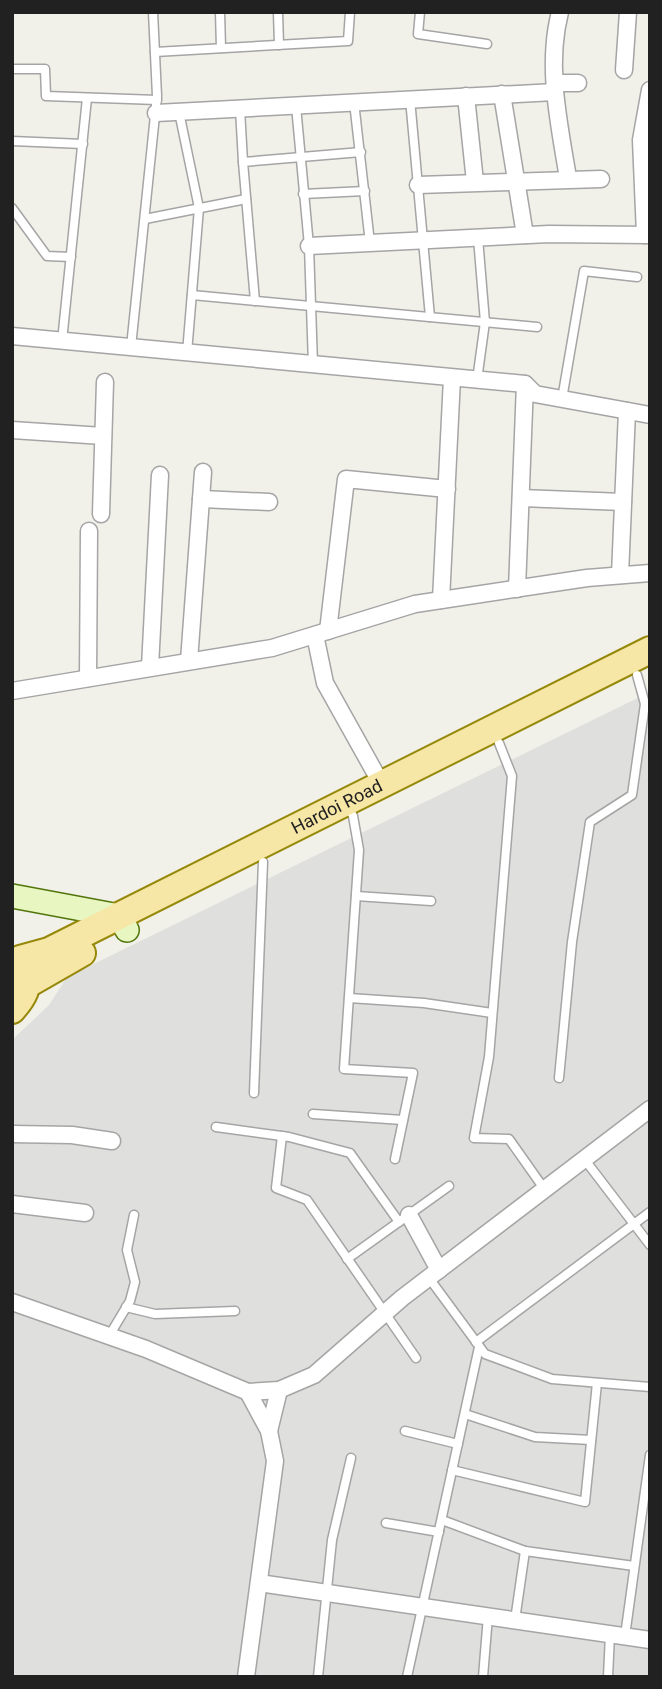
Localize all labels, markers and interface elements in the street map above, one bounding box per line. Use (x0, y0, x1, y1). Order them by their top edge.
street label: Hardoi Road (288, 775, 386, 838)

